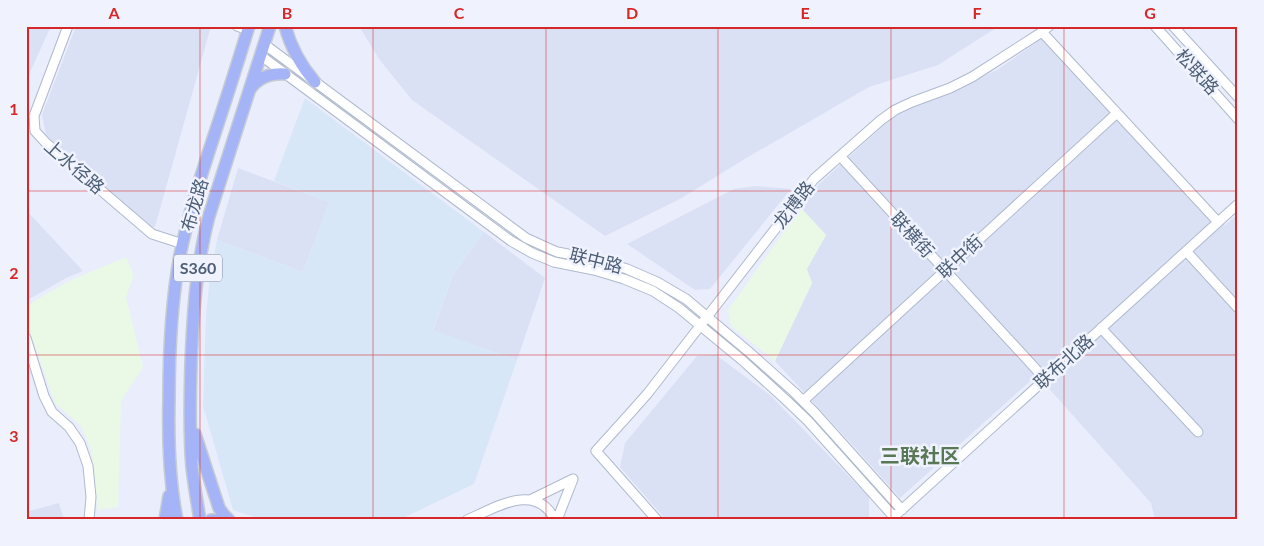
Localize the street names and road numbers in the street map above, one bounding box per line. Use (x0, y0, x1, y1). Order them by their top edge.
street label: 松联路 (1172, 44, 1224, 99)
street label: 上水径路 (40, 134, 109, 198)
street label: 布龙路 (176, 176, 212, 234)
street label: 龙博路 (768, 176, 819, 232)
street label: 联横街 (886, 207, 939, 262)
street label: 联中街 (932, 230, 987, 283)
street label: 联中路 (567, 243, 625, 277)
road number: S360 (174, 254, 222, 282)
street label: 联布北路 (1029, 329, 1097, 394)

